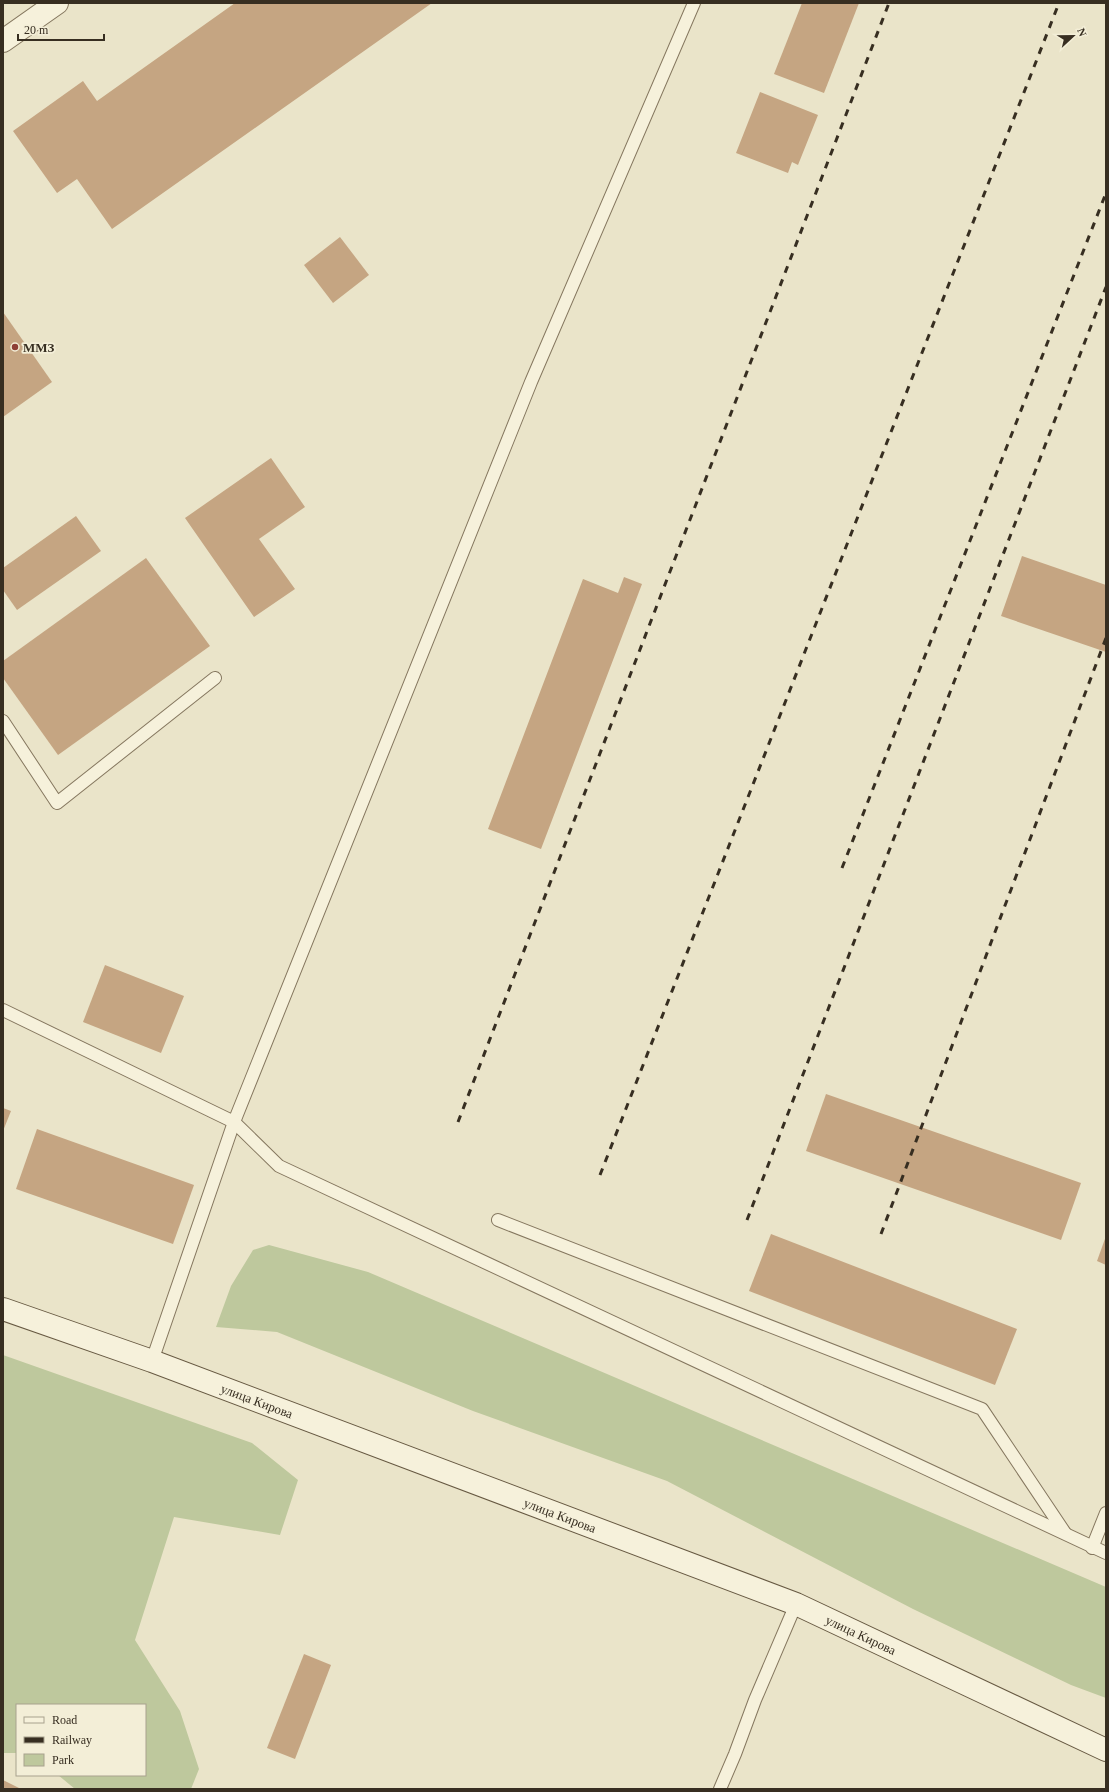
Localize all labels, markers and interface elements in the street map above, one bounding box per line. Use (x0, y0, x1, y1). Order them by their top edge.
scale bar (18, 16, 104, 42)
north arrow (1053, 16, 1093, 56)
text: 20 m (24, 23, 49, 37)
text: N (1075, 26, 1089, 38)
place label: ММЗ (23, 340, 55, 355)
marker: ММЗ (10, 342, 20, 352)
street label: улица Кирова (219, 1380, 295, 1421)
street label: улица Кирова (522, 1495, 598, 1535)
street label: улица Кирова (824, 1612, 899, 1658)
legend (16, 1704, 146, 1776)
text: Road (52, 1713, 77, 1727)
text: Railway (52, 1733, 92, 1747)
text: Park (52, 1753, 74, 1767)

